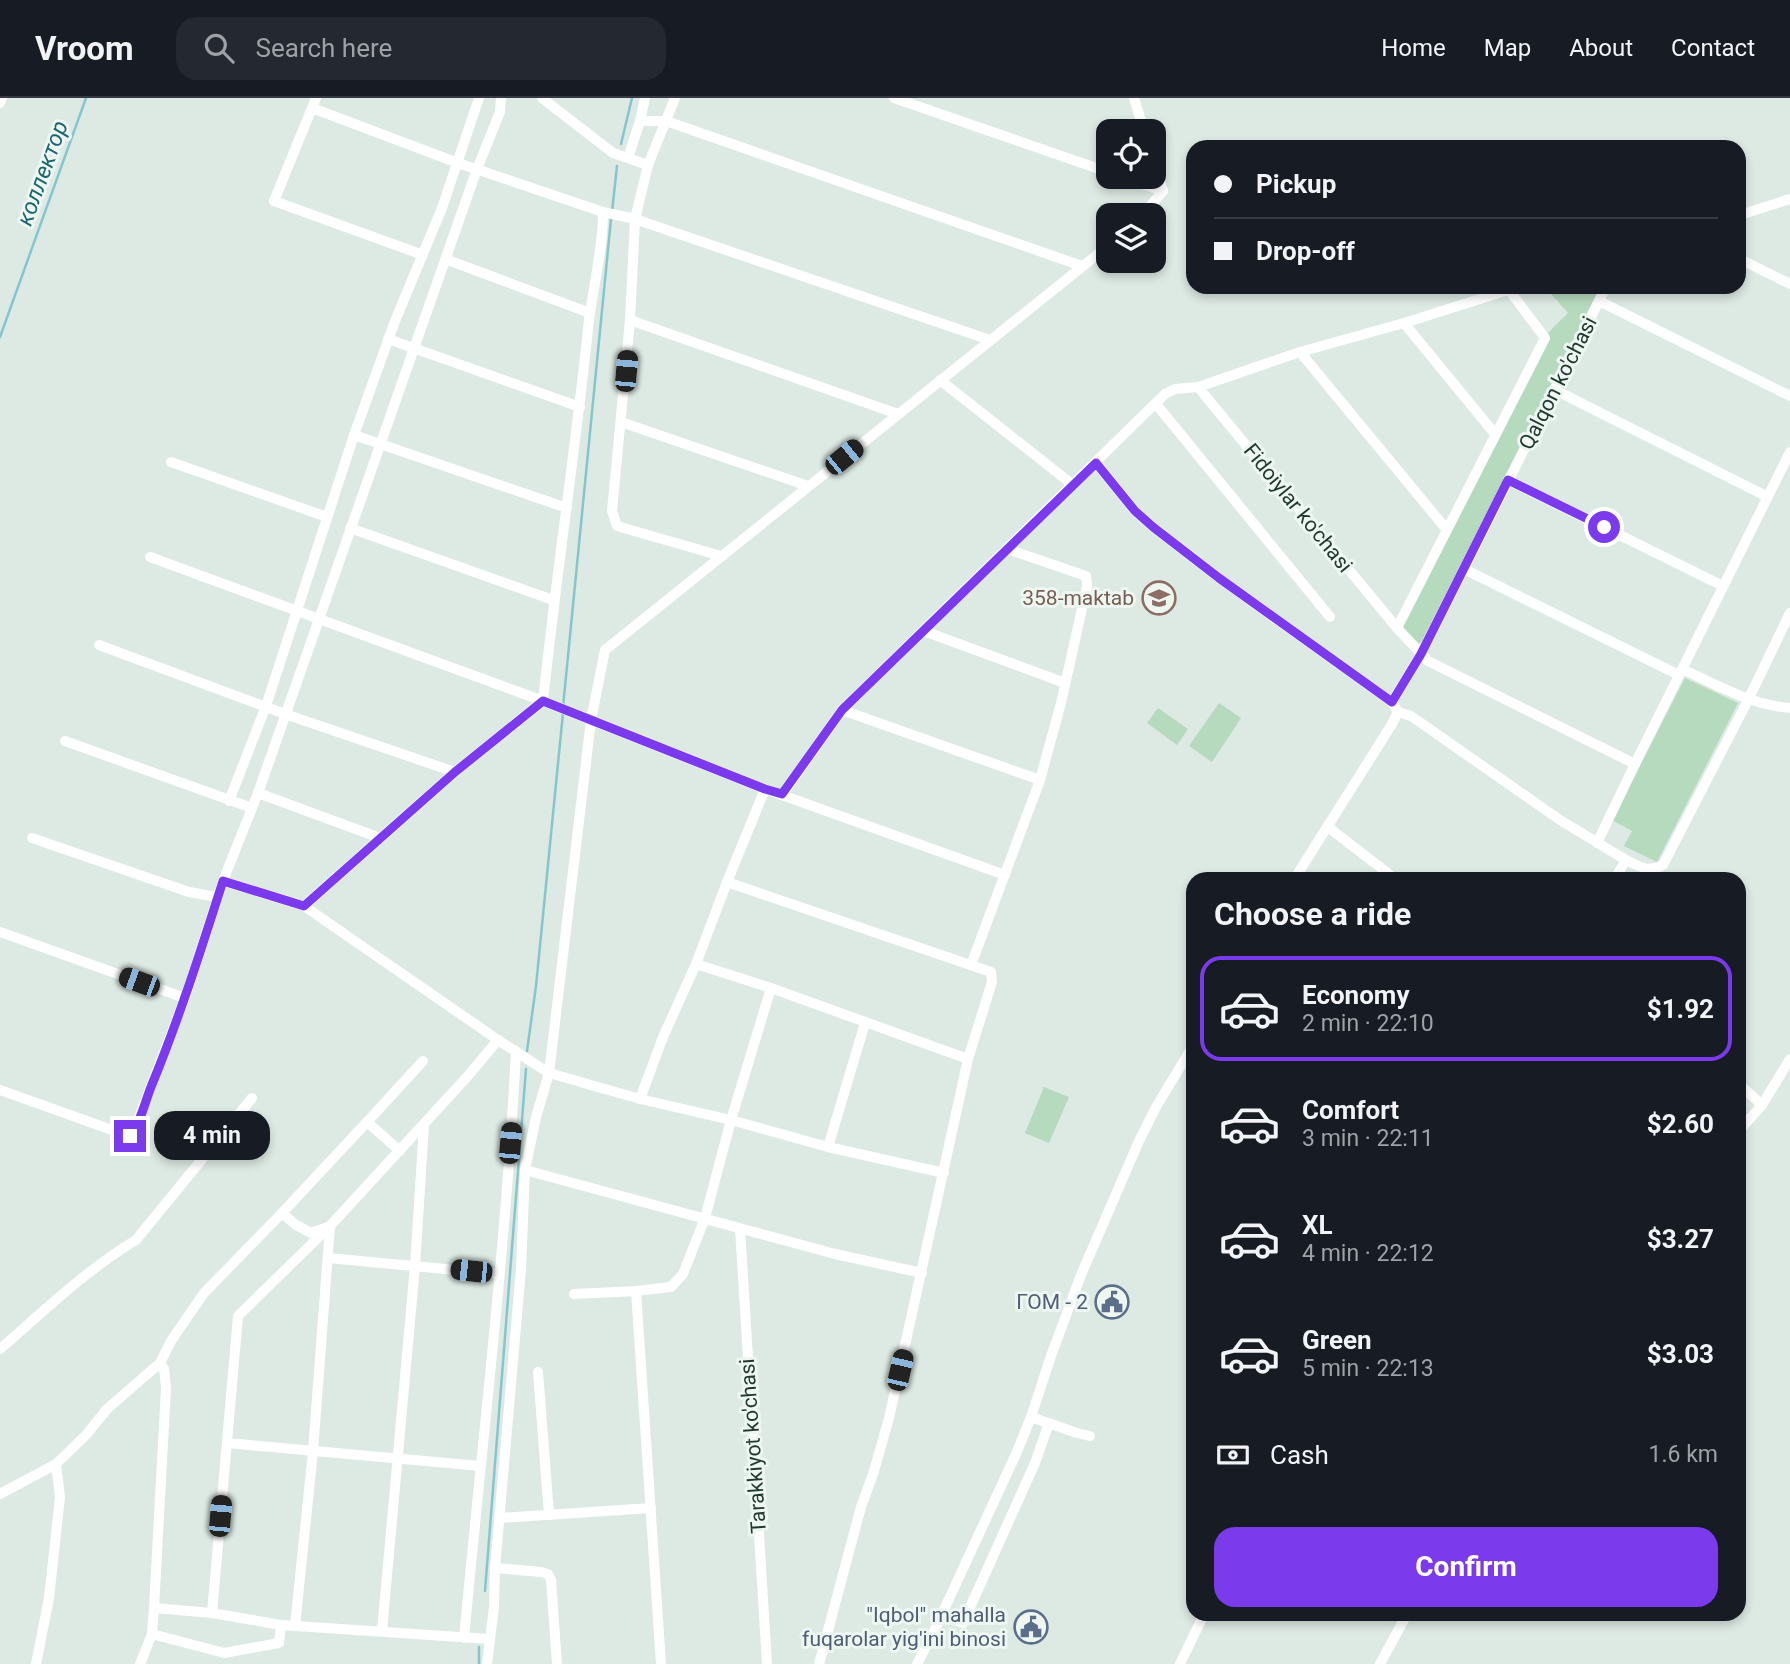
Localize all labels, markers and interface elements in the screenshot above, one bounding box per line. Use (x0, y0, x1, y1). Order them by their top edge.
search box (176, 17, 666, 80)
text: Vroom (35, 29, 134, 68)
icon: search (200, 29, 238, 67)
text: Search here (256, 33, 392, 63)
text: Home (1381, 34, 1446, 62)
text: Map (1484, 34, 1531, 62)
text: About (1569, 34, 1633, 62)
text: Contact (1671, 34, 1755, 62)
water label: коллектор (11, 117, 74, 229)
map controls (1096, 119, 1166, 273)
button: locate (1096, 119, 1166, 189)
text: Pickup (1256, 169, 1336, 199)
button: layers (1096, 203, 1166, 273)
text: Drop-off (1256, 236, 1355, 266)
street label: Qalqon ko'chasi (1514, 313, 1602, 453)
car (614, 349, 639, 393)
car (822, 436, 867, 478)
street label: Fidoiylar ko'chasi (1239, 439, 1357, 577)
route start (1588, 511, 1620, 543)
school or university icon: 358-maktab (1140, 579, 1178, 617)
place label: 358-maktab (1022, 586, 1134, 610)
text: Choose a ride (1214, 895, 1411, 933)
car (116, 965, 163, 999)
icon: car (1218, 977, 1281, 1040)
text: Economy (1302, 980, 1409, 1010)
text: $1.92 (1647, 994, 1714, 1024)
text: 2 min · 22:10 (1302, 1010, 1434, 1037)
icon: car (1218, 1092, 1281, 1155)
text: Comfort (1302, 1095, 1399, 1125)
text: $2.60 (1647, 1109, 1714, 1139)
callout: 4 min (154, 1112, 270, 1160)
route end (114, 1120, 146, 1152)
car (498, 1121, 523, 1165)
text: 4 min (183, 1122, 241, 1149)
text: 3 min · 22:11 (1302, 1125, 1434, 1152)
icon: car (1218, 1207, 1281, 1270)
text: XL (1302, 1210, 1333, 1240)
text: $3.27 (1647, 1224, 1714, 1254)
text: 4 min · 22:12 (1302, 1240, 1434, 1267)
car (450, 1258, 493, 1284)
public building icon: ГОМ - 2 (1093, 1283, 1131, 1321)
place label: ГОМ - 2 (1016, 1290, 1088, 1314)
icon: car (1218, 1322, 1281, 1385)
text: Green (1302, 1325, 1372, 1355)
text: $3.03 (1647, 1339, 1714, 1369)
car (886, 1347, 915, 1393)
text: 5 min · 22:13 (1302, 1355, 1434, 1382)
street label: Tarakkiyot ko'chasi (735, 1358, 771, 1534)
icon: cash (1214, 1436, 1252, 1474)
text: Cash (1270, 1440, 1329, 1470)
text: 1.6 km (1649, 1441, 1718, 1468)
car (208, 1494, 233, 1538)
button: Confirm (1214, 1527, 1718, 1607)
place label: "Iqbol" mahalla fuqarolar yig'ini binosi (802, 1603, 1006, 1651)
public building icon: "Iqbol" mahalla fuqarolar yig'ini binosi (1012, 1608, 1050, 1646)

